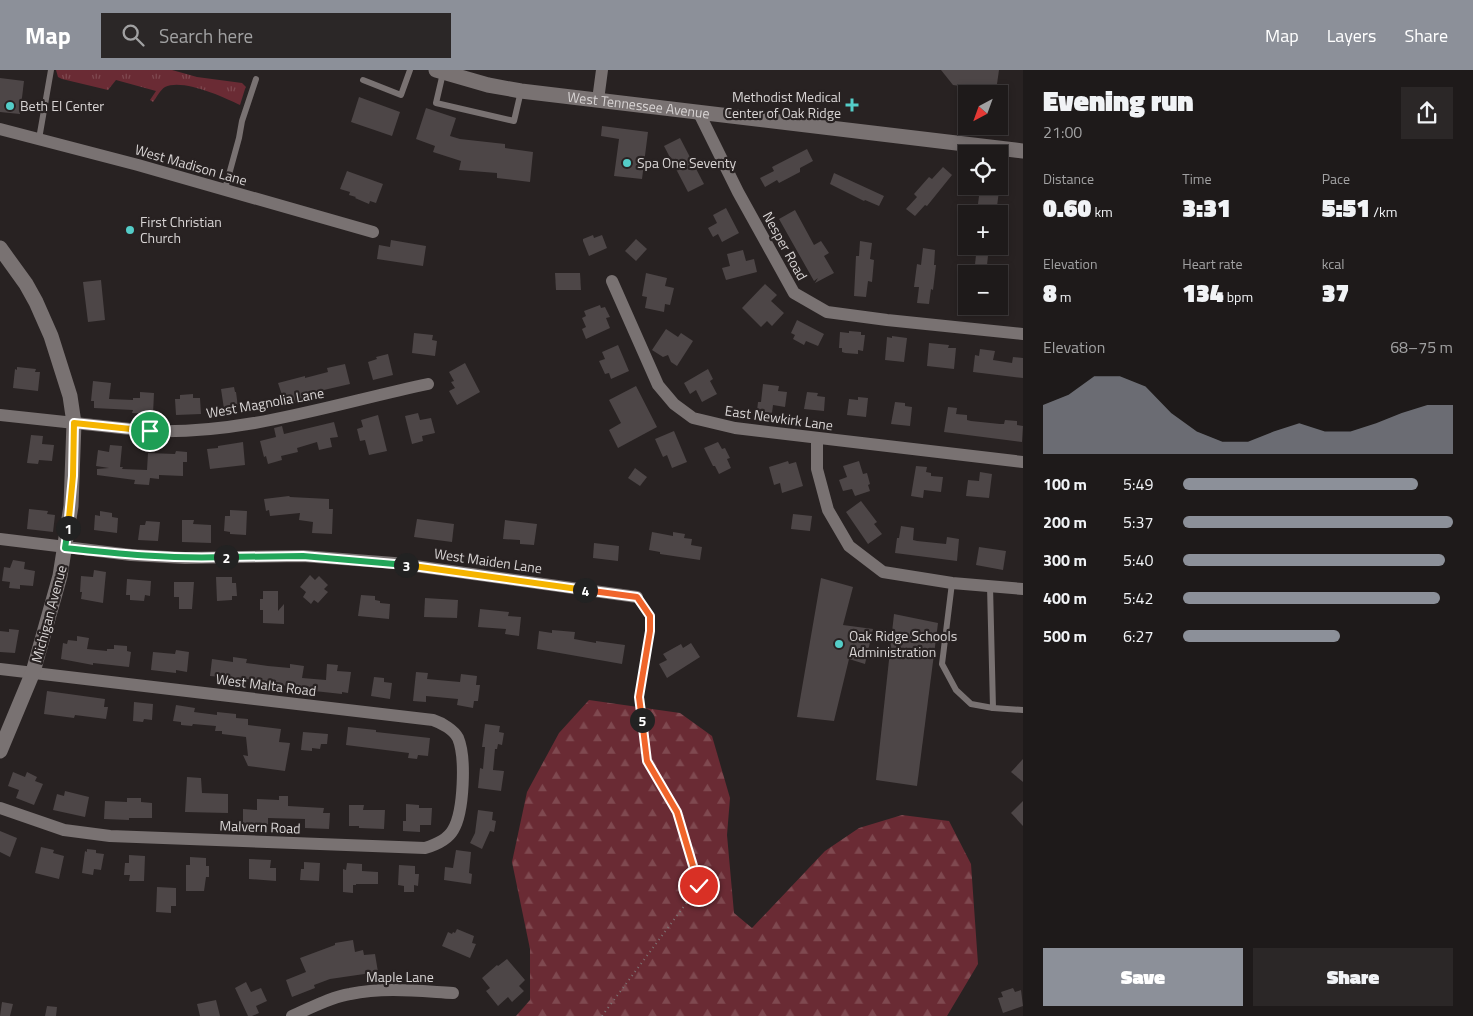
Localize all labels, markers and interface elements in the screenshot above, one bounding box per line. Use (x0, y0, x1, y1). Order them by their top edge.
search box (101, 13, 451, 58)
text: Map (25, 17, 71, 53)
icon: search (119, 21, 147, 49)
text: Search here (159, 21, 253, 50)
text: Map (1265, 22, 1299, 49)
text: Layers (1327, 22, 1376, 49)
text: Share (1404, 22, 1448, 49)
text: Evening run (1043, 79, 1194, 122)
north arrow (958, 85, 1008, 135)
map controls (958, 85, 1008, 315)
street label: West Tennessee Avenue (566, 86, 711, 123)
place label: Methodist Medical Center of Oak Ridge (725, 86, 841, 123)
button: share (1401, 87, 1453, 139)
place label: Beth El Center (20, 95, 104, 116)
marker: Methodist Medical Center of Oak Ridge (845, 98, 859, 112)
marker: Beth El Center (4, 100, 16, 112)
text: 21:00 (1043, 120, 1082, 144)
street label: West Madison Lane (133, 138, 250, 191)
button: locate (958, 145, 1008, 195)
place label: Spa One Seventy (637, 152, 737, 173)
marker: Spa One Seventy (621, 157, 633, 169)
text: Distance (1043, 168, 1094, 189)
text: Time (1182, 168, 1212, 189)
text: Pace (1322, 168, 1350, 189)
text: 0.60 (1043, 189, 1091, 227)
text: 3:31 (1182, 189, 1231, 227)
text: 5:51 (1322, 189, 1370, 227)
text: km (1091, 201, 1113, 222)
text: /km (1370, 201, 1397, 222)
button: + (958, 205, 1008, 255)
street label: Nesper Road (758, 208, 813, 284)
place label: First Christian Church (140, 211, 222, 248)
marker: First Christian Church (124, 224, 136, 236)
text: Elevation (1043, 253, 1097, 274)
text: Heart rate (1182, 253, 1242, 274)
text: kcal (1322, 253, 1345, 274)
button: − (958, 265, 1008, 315)
text: 8 (1043, 274, 1057, 312)
text: 134 (1182, 274, 1224, 312)
text: 37 (1322, 274, 1349, 312)
text: m (1057, 286, 1072, 307)
text: bpm (1224, 286, 1253, 307)
text: Elevation (1043, 335, 1105, 359)
text: 68–75 m (1390, 335, 1453, 359)
street label: West Magnolia Lane (204, 382, 325, 423)
street label: East Newkirk Lane (724, 400, 835, 435)
pin (129, 410, 171, 452)
icon: arrive (136, 417, 164, 445)
text: 100 m (1043, 472, 1087, 496)
text: 5:49 (1123, 472, 1153, 496)
text: 200 m (1043, 510, 1087, 534)
text: 5:37 (1123, 510, 1153, 534)
pin: 1 (56, 516, 80, 540)
text: 1 (65, 518, 72, 539)
street label: West Maiden Lane (433, 543, 543, 578)
pin: 2 (214, 544, 238, 570)
text: 2 (223, 547, 230, 568)
text: 300 m (1043, 548, 1087, 572)
text: 5:40 (1123, 548, 1153, 572)
pin: 3 (394, 552, 418, 578)
text: 3 (403, 555, 410, 576)
street label: Michigan Avenue (25, 563, 72, 665)
pin: 4 (572, 578, 598, 602)
text: 4 (582, 580, 589, 601)
text: 400 m (1043, 586, 1087, 610)
text: 5:42 (1123, 586, 1153, 610)
text: 500 m (1043, 624, 1087, 648)
text: 6:27 (1123, 624, 1153, 648)
place label: Oak Ridge Schools Administration (849, 625, 957, 662)
marker: Oak Ridge Schools Administration (833, 638, 845, 650)
street label: West Malta Road (215, 668, 317, 701)
pin: 5 (630, 708, 654, 732)
text: 5 (639, 710, 646, 731)
street label: Malvern Road (219, 815, 301, 838)
pin (678, 865, 720, 907)
icon: check (685, 872, 713, 900)
button: Save (1043, 948, 1243, 1006)
button: Share (1253, 948, 1453, 1006)
street label: Maple Lane (366, 966, 434, 987)

